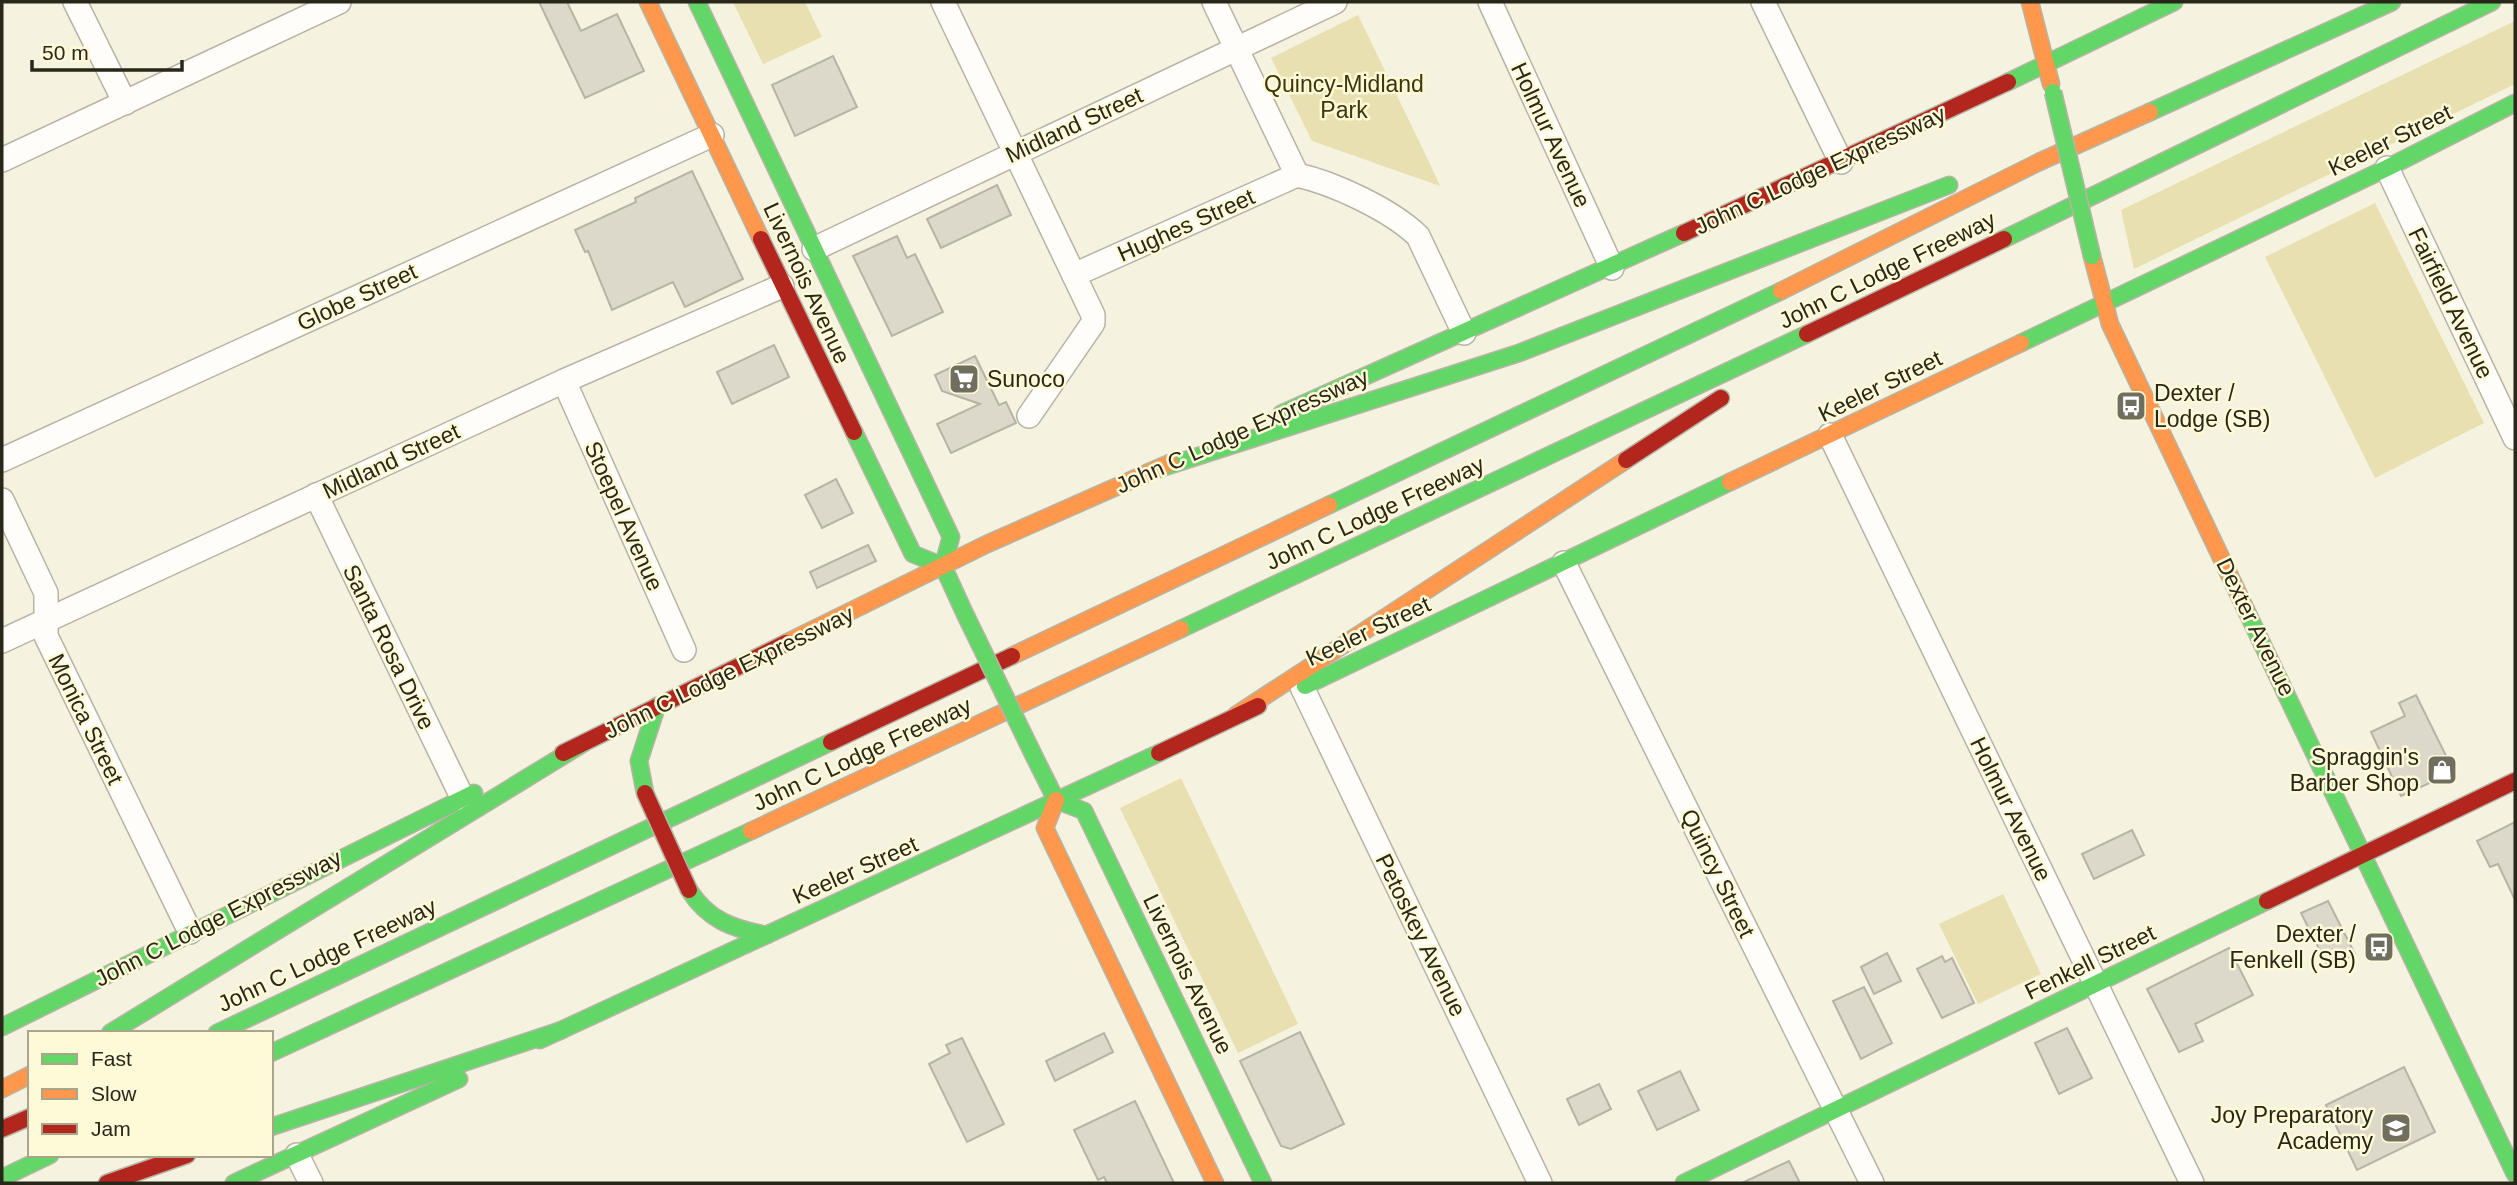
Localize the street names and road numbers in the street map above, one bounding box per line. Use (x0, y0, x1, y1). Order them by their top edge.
street label: Holmur Avenue (1506, 58, 1596, 212)
street label: Midland Street (1001, 82, 1147, 168)
street label: Keeler Street (2324, 99, 2457, 181)
street label: John C Lodge Expressway (1691, 100, 1950, 240)
street label: Hughes Street (1114, 183, 1259, 267)
street label: Livernois Avenue (758, 198, 856, 368)
street label: John C Lodge Freeway (1774, 206, 2000, 334)
street label: Fairfield Avenue (2403, 223, 2499, 383)
street label: Globe Street (293, 258, 422, 336)
street label: Keeler Street (1814, 345, 1947, 427)
street label: John C Lodge Expressway (1112, 363, 1373, 499)
street label: Midland Street (318, 418, 464, 504)
street label: Stoepel Avenue (579, 437, 669, 595)
street label: John C Lodge Freeway (1262, 451, 1489, 575)
street label: Dexter Avenue (2211, 554, 2301, 700)
street label: Santa Rosa Drive (338, 560, 440, 734)
street label: Keeler Street (1302, 591, 1435, 671)
street label: John C Lodge Expressway (600, 600, 858, 744)
street label: Monica Street (43, 650, 129, 789)
street label: John C Lodge Freeway (749, 692, 976, 816)
street label: Holmur Avenue (1965, 733, 2057, 885)
street label: Quincy Street (1676, 805, 1760, 942)
street label: Keeler Street (788, 831, 922, 909)
street label: John C Lodge Expressway (90, 844, 346, 992)
street label: Petoskey Avenue (1370, 850, 1472, 1020)
street label: Livernois Avenue (1138, 890, 1238, 1058)
street label: John C Lodge Freeway (214, 893, 441, 1017)
street label: Fenkell Street (2021, 919, 2160, 1005)

